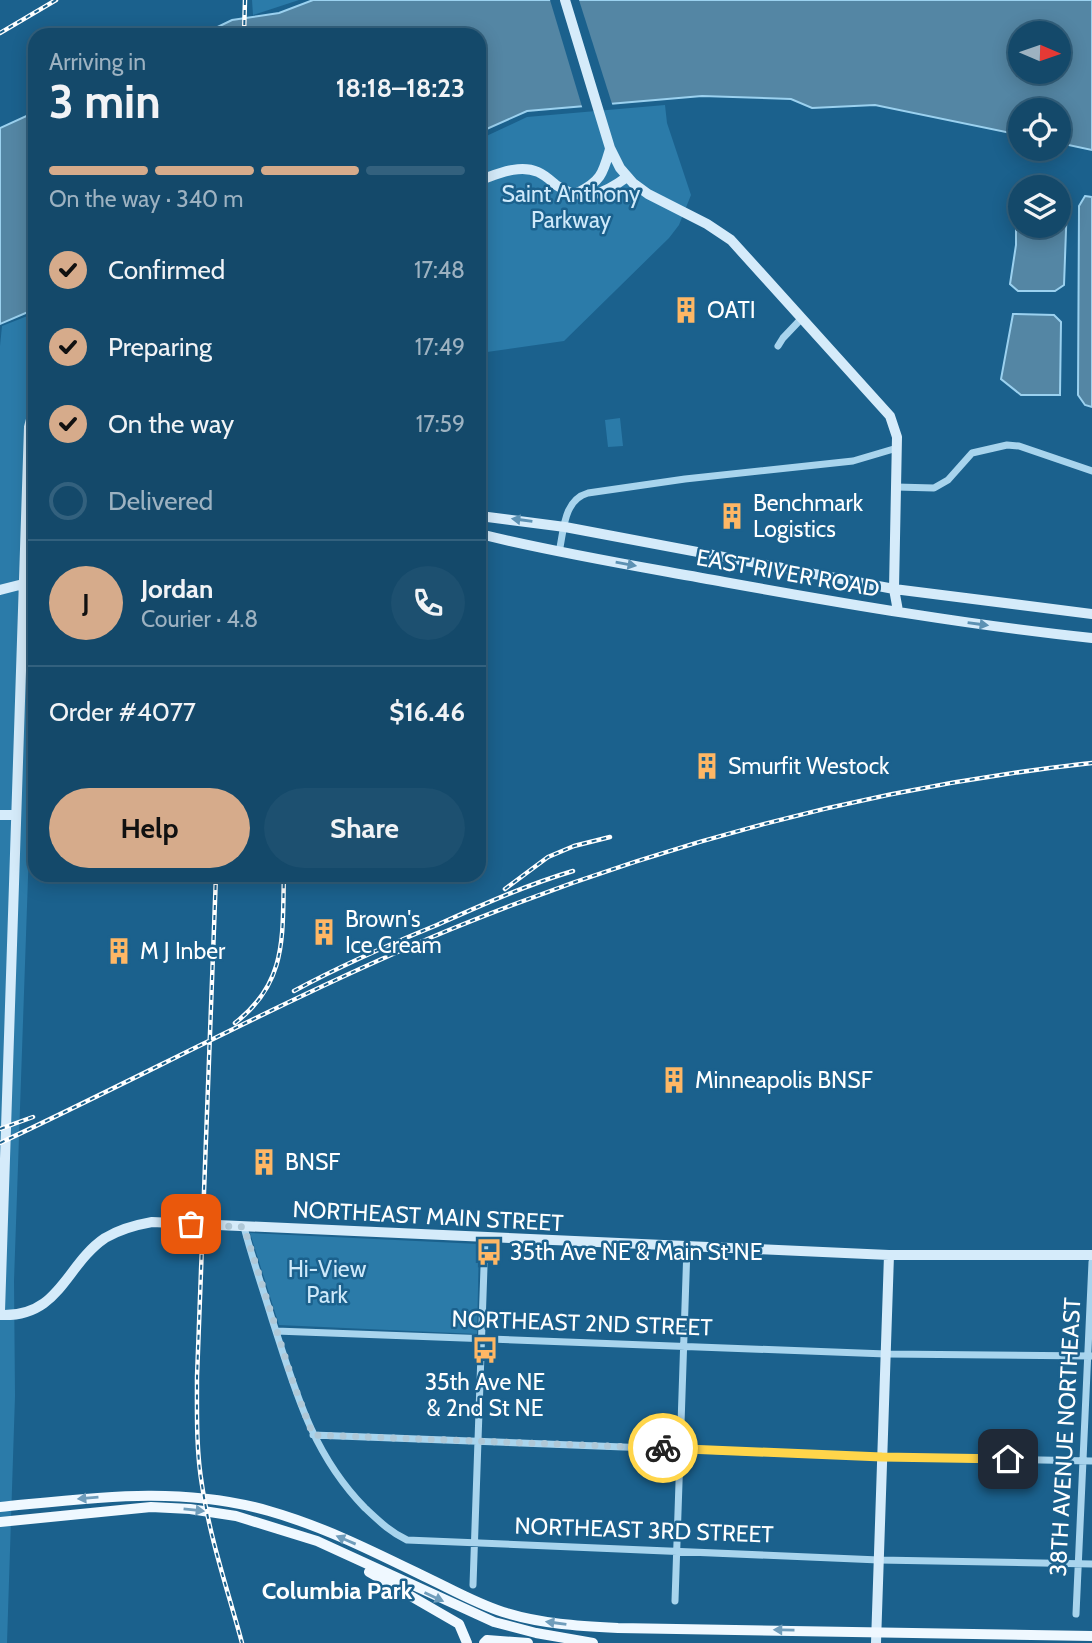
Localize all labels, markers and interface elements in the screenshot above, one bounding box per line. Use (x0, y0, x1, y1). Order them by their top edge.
north arrow (1008, 21, 1071, 84)
map controls (1008, 21, 1071, 238)
text: Arriving in (49, 48, 146, 76)
text: 18:18–18:23 (336, 72, 465, 104)
text: 3 min (49, 74, 161, 130)
button: locate (1008, 98, 1071, 161)
button: layers (1008, 175, 1071, 238)
park label: Saint Anthony Parkway (502, 180, 641, 234)
text: On the way · 340 m (49, 185, 244, 213)
icon: check (49, 251, 87, 289)
text: Confirmed (108, 254, 225, 286)
text: 17:48 (414, 256, 465, 284)
building icon: OATI (671, 295, 701, 325)
place label: OATI (707, 296, 756, 324)
icon: check (49, 328, 87, 366)
text: Preparing (108, 331, 212, 363)
text: 17:49 (415, 333, 465, 361)
icon: check (49, 405, 87, 443)
text: On the way (108, 408, 234, 440)
text: 17:59 (416, 410, 465, 438)
text: Delivered (108, 485, 213, 517)
place label: Benchmark Logistics (753, 489, 864, 543)
building icon: Benchmark Logistics (717, 501, 747, 531)
one-way arrow (511, 514, 533, 525)
street label: EAST RIVER ROAD (694, 543, 882, 603)
one-way arrow (615, 559, 637, 570)
button: phone (391, 566, 465, 640)
text: Jordan (141, 573, 213, 605)
text: J (82, 587, 90, 619)
text: Courier · 4.8 (141, 605, 258, 633)
one-way arrow (968, 619, 990, 630)
text: Order #4077 (49, 696, 196, 728)
text: $16.46 (389, 696, 465, 728)
building icon: Smurfit Westock (692, 751, 722, 781)
place label: Smurfit Westock (728, 752, 890, 780)
button: Help (49, 788, 250, 868)
button: Share (264, 788, 465, 868)
place label: Brown's Ice Cream (345, 905, 442, 959)
building icon: Brown's Ice Cream (309, 917, 339, 947)
building icon: M J Inber (104, 936, 134, 966)
place label: M J Inber (140, 937, 226, 965)
building icon: Minneapolis BNSF (659, 1065, 689, 1095)
place label: Minneapolis BNSF (695, 1066, 873, 1094)
building icon: BNSF (249, 1147, 279, 1177)
place label: BNSF (285, 1148, 340, 1176)
pin (161, 1194, 221, 1254)
street label: NORTHEAST MAIN STREET (292, 1195, 564, 1237)
icon: bag (172, 1205, 210, 1243)
bus stop icon: 35th Ave NE & Main St NE (474, 1237, 504, 1267)
place label: 35th Ave NE & Main St NE (510, 1238, 762, 1266)
park label: Hi-View Park (288, 1255, 367, 1309)
street label: 38TH AVENUE NORTHEAST (1044, 1297, 1086, 1577)
street label: NORTHEAST 2ND STREET (451, 1304, 713, 1342)
bus stop icon: 35th Ave NE & 2nd St NE (470, 1335, 500, 1365)
place label: 35th Ave NE & 2nd St NE (425, 1368, 545, 1422)
courier (628, 1413, 698, 1483)
icon: bike (644, 1429, 682, 1467)
pin (978, 1429, 1038, 1489)
icon: home (989, 1440, 1027, 1478)
one-way arrow (77, 1493, 99, 1504)
one-way arrow (183, 1504, 205, 1515)
street label: NORTHEAST 3RD STREET (514, 1511, 774, 1549)
one-way arrow (335, 1534, 356, 1545)
district label: Columbia Park (262, 1576, 413, 1605)
one-way arrow (424, 1591, 444, 1603)
one-way arrow (545, 1618, 567, 1629)
one-way arrow (772, 1625, 794, 1636)

